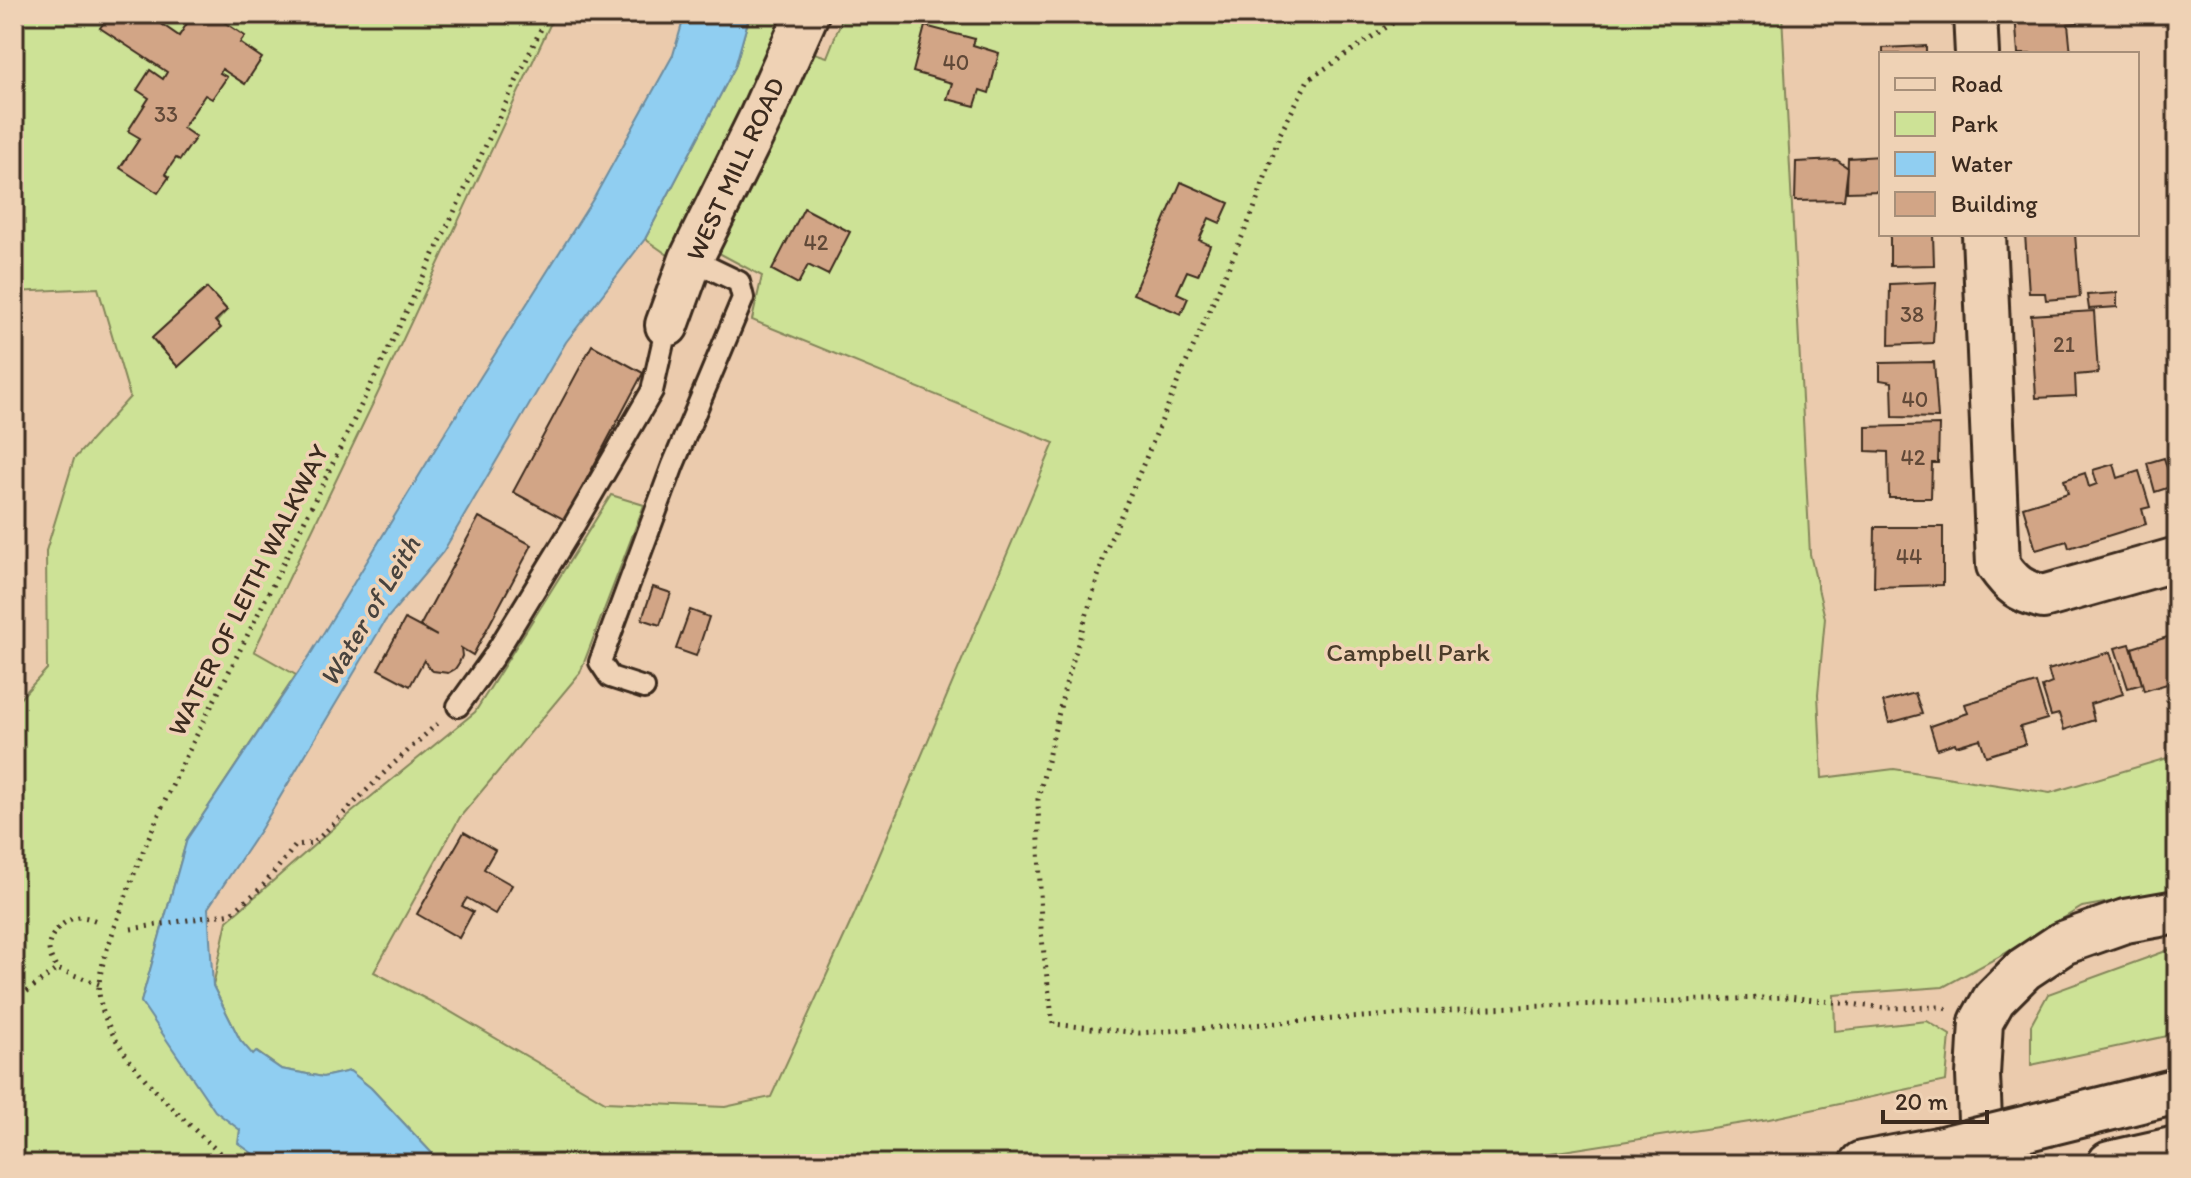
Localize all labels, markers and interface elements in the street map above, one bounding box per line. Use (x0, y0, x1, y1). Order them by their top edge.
house number: 40 (943, 49, 969, 76)
legend (1879, 52, 2139, 236)
text: Road (1951, 69, 2003, 98)
street label: WEST MILL ROAD (679, 72, 791, 266)
house number: 33 (154, 101, 178, 128)
text: Park (1951, 109, 1998, 138)
text: Water (1951, 149, 2013, 178)
text: Building (1951, 189, 2038, 218)
house number: 42 (804, 229, 829, 256)
house number: 38 (1900, 301, 1924, 328)
house number: 21 (2053, 331, 2075, 358)
house number: 40 (1902, 386, 1928, 413)
street label: WATER OF LEITH WALKWAY (161, 439, 336, 741)
house number: 42 (1901, 444, 1926, 471)
water label: Water of Leith (311, 529, 427, 692)
house number: 44 (1896, 543, 1922, 570)
park label: Campbell Park (1326, 636, 1490, 668)
scale bar (1883, 1074, 1987, 1124)
text: 20 m (1895, 1087, 1948, 1116)

